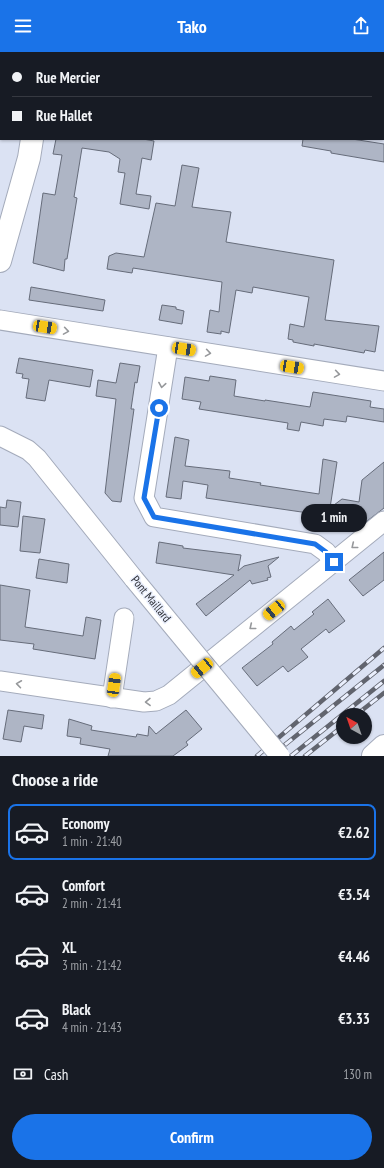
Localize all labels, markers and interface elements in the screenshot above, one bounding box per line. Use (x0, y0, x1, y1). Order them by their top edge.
icon: menu (12, 15, 34, 37)
text: Tako (177, 15, 207, 38)
icon: share (350, 15, 372, 37)
text: Rue Mercier (36, 68, 100, 87)
text: Rue Hallet (36, 106, 92, 125)
car (32, 319, 58, 335)
one-way arrow (63, 326, 69, 334)
car (171, 341, 197, 357)
one-way arrow (205, 348, 211, 357)
car (279, 359, 305, 375)
one-way arrow (334, 369, 340, 378)
one-way arrow (158, 382, 167, 389)
route start (150, 399, 168, 417)
callout: 1 min (301, 504, 367, 532)
text: 1 min (321, 509, 347, 526)
one-way arrow (351, 541, 358, 548)
route end (325, 553, 343, 571)
street label: Pont Maillard (128, 572, 175, 625)
car (261, 598, 287, 622)
one-way arrow (250, 623, 257, 630)
car (189, 656, 215, 680)
car (106, 672, 122, 698)
one-way arrow (16, 680, 22, 689)
one-way arrow (145, 698, 151, 706)
north arrow (336, 708, 372, 744)
map controls (336, 708, 372, 744)
text: Choose a ride (12, 768, 98, 791)
icon: car (14, 814, 50, 850)
text: Economy (62, 814, 110, 833)
text: €2.62 (338, 823, 370, 842)
text: 1 min · 21:40 (62, 833, 122, 850)
icon: car (14, 876, 50, 912)
text: Comfort (62, 876, 105, 895)
text: €3.54 (338, 885, 370, 904)
text: 2 min · 21:41 (62, 895, 122, 912)
icon: car (14, 938, 50, 974)
text: XL (62, 938, 76, 957)
text: €4.46 (338, 947, 370, 966)
text: 3 min · 21:42 (62, 957, 122, 974)
icon: car (14, 1000, 50, 1036)
text: Black (62, 1000, 91, 1019)
text: €3.33 (338, 1009, 370, 1028)
text: 4 min · 21:43 (62, 1019, 122, 1036)
icon: cash (12, 1063, 34, 1085)
text: Cash (44, 1065, 68, 1084)
text: 130 m (343, 1066, 372, 1083)
button: Confirm (12, 1114, 372, 1160)

